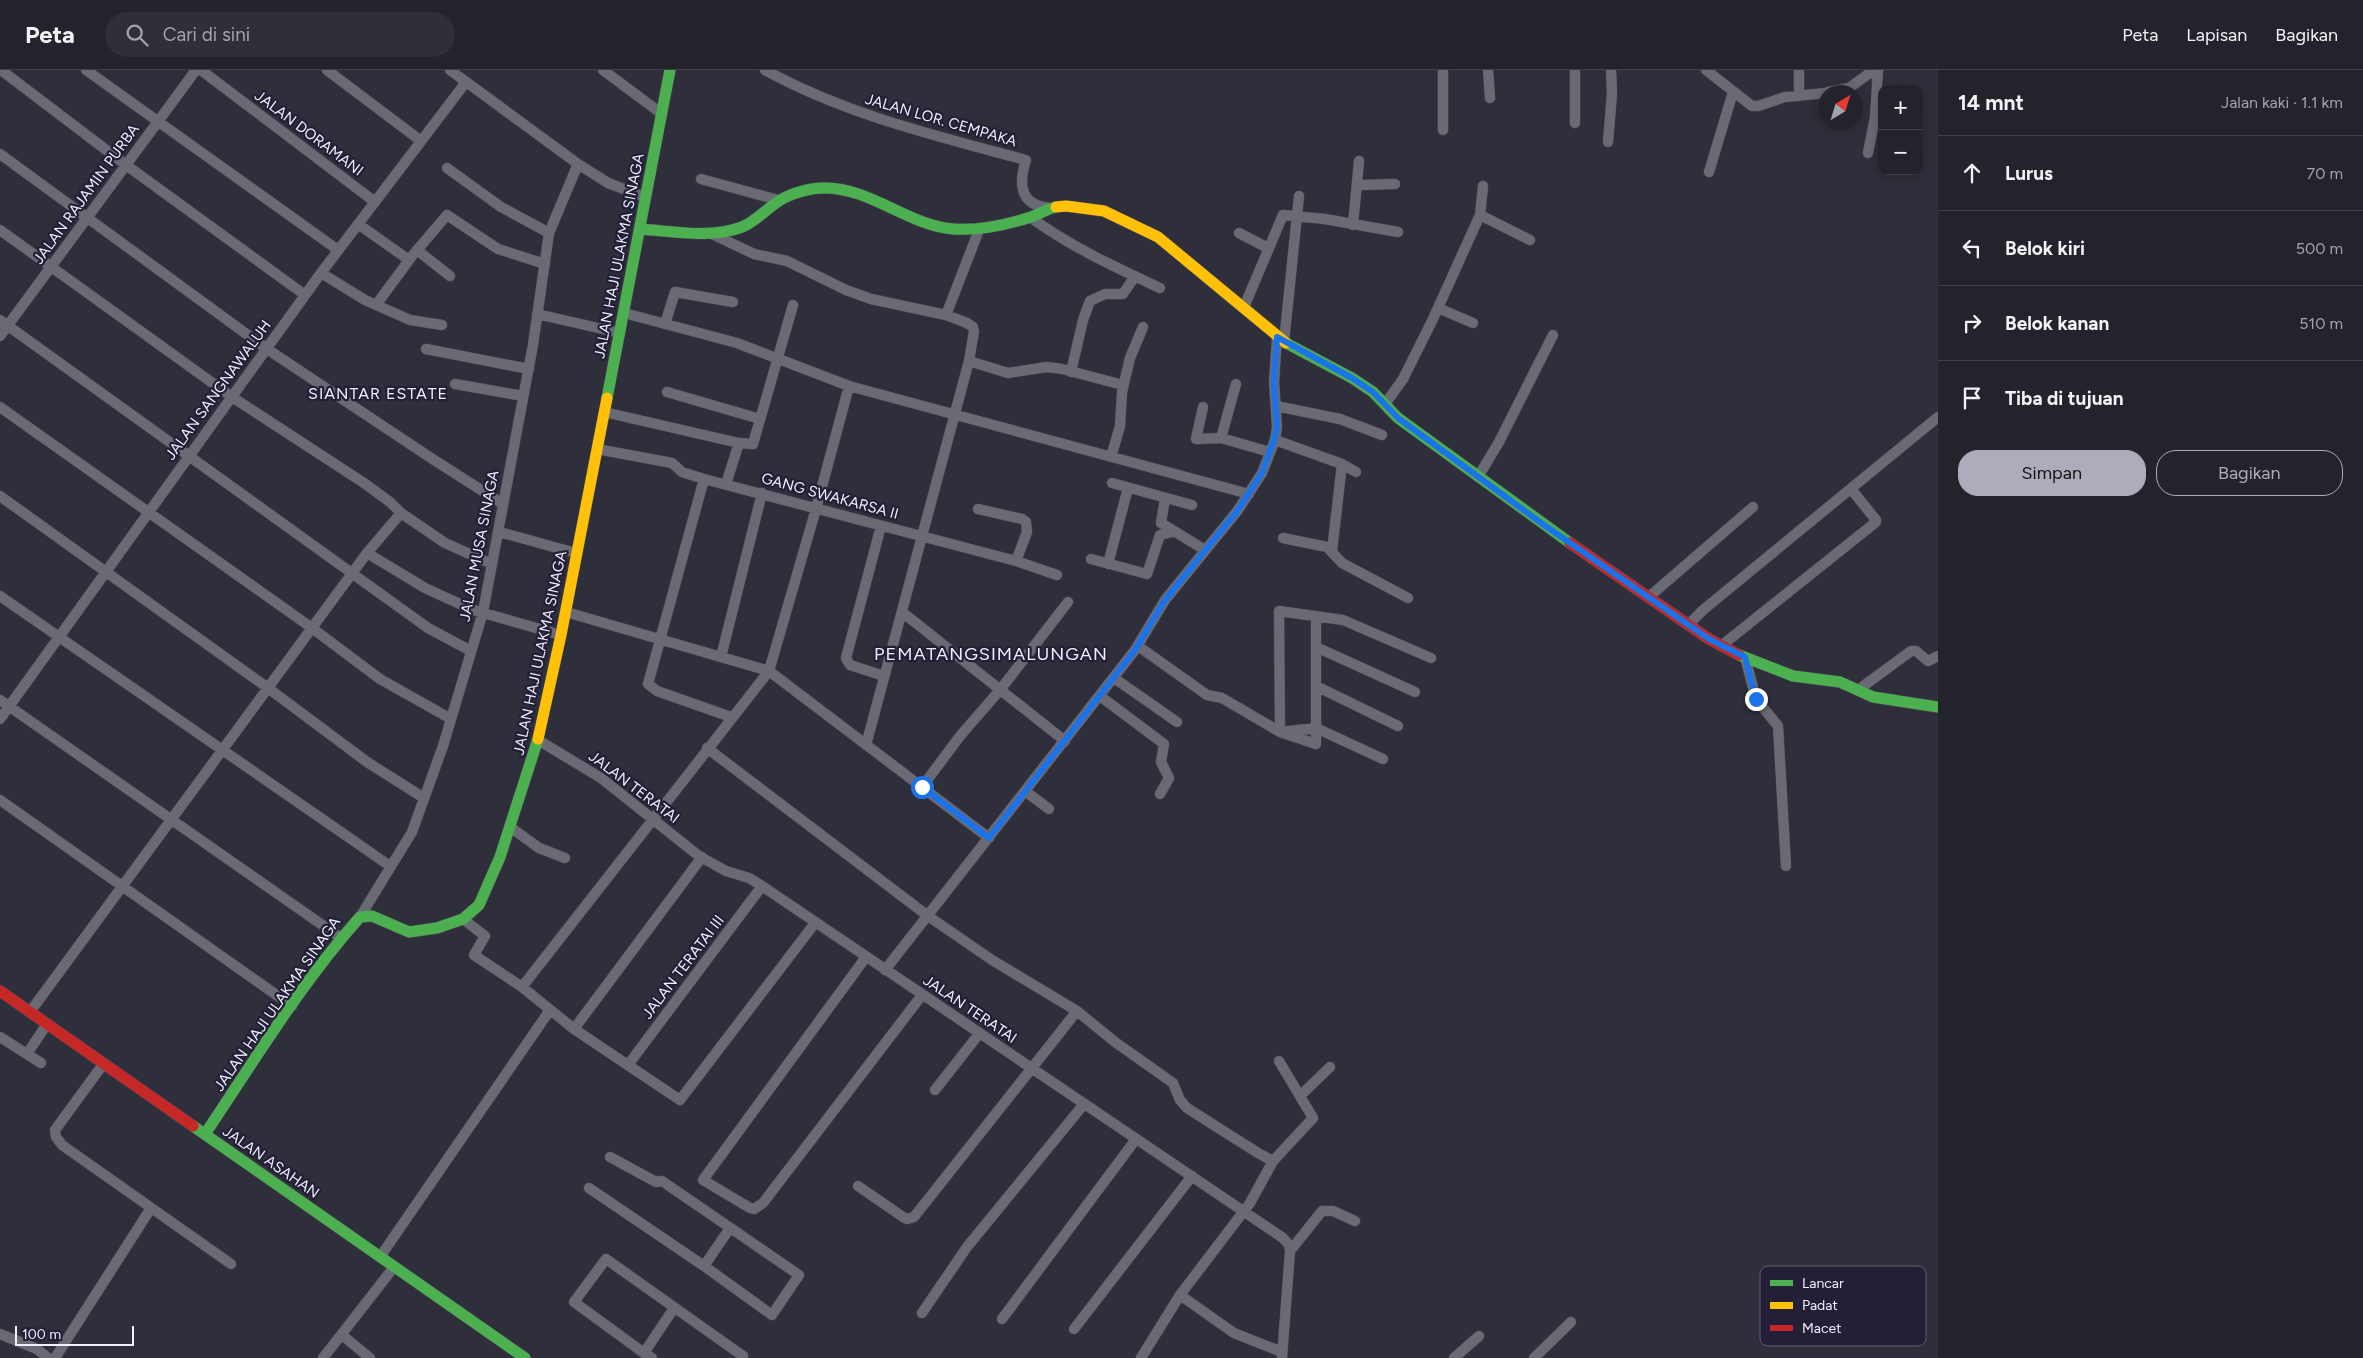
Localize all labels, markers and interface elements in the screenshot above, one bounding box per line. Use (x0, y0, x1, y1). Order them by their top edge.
search box (105, 12, 455, 57)
text: Peta (25, 20, 75, 49)
icon: search (123, 21, 151, 49)
text: Cari di sini (163, 23, 250, 46)
text: Peta (2122, 24, 2158, 46)
text: Lapisan (2186, 24, 2247, 46)
text: Bagikan (2275, 24, 2338, 46)
north arrow (1818, 85, 1863, 130)
map controls (1878, 85, 1923, 175)
button: + (1878, 85, 1923, 130)
street label: JALAN DORAMANI (251, 86, 367, 180)
street label: JALAN LOR. CEMPAKA (863, 90, 1019, 150)
text: 14 mnt (1958, 90, 2024, 115)
text: Jalan kaki · 1.1 km (2221, 93, 2343, 112)
street label: JALAN RAJAMIN PURBA (29, 120, 143, 268)
button: − (1878, 130, 1923, 175)
street label: JALAN HAJI ULAKMA SINAGA (590, 152, 648, 360)
icon: ahead (1958, 159, 1986, 187)
text: Lurus (2005, 162, 2053, 185)
text: 70 m (2307, 164, 2343, 183)
icon: left (1958, 234, 1986, 262)
text: Belok kiri (2005, 237, 2085, 260)
text: 500 m (2296, 239, 2343, 258)
icon: right (1958, 309, 1986, 337)
text: Belok kanan (2005, 312, 2109, 335)
text: 510 m (2299, 314, 2343, 333)
street label: JALAN SANGNAWALUH (161, 317, 275, 463)
district label: SIANTAR ESTATE (308, 384, 448, 403)
icon: arrive (1958, 384, 1986, 412)
text: Tiba di tujuan (2005, 387, 2124, 410)
button: Simpan (1958, 450, 2146, 496)
button: Bagikan (2156, 450, 2343, 496)
street label: JALAN MUSA SINAGA (456, 469, 502, 623)
street label: GANG SWAKARSA II (759, 469, 901, 523)
street label: JALAN HAJI ULAKMA SINAGA (510, 549, 570, 757)
district label: PEMATANGSIMALUNGAN (874, 643, 1108, 665)
route end (1745, 688, 1768, 711)
street label: JALAN TERATAI (585, 747, 683, 827)
route start (911, 776, 934, 799)
street label: JALAN TERATAI III (638, 912, 728, 1022)
street label: JALAN HAJI ULAKMA SINAGA (210, 913, 344, 1095)
street label: JALAN TERATAI (920, 971, 1020, 1047)
street label: JALAN ASAHAN (219, 1122, 323, 1202)
legend (1760, 1266, 1926, 1346)
text: Lancar (1802, 1275, 1844, 1292)
text: Padat (1802, 1297, 1838, 1314)
text: Macet (1802, 1320, 1842, 1337)
scale bar (15, 1323, 134, 1346)
text: 100 m (22, 1326, 61, 1343)

